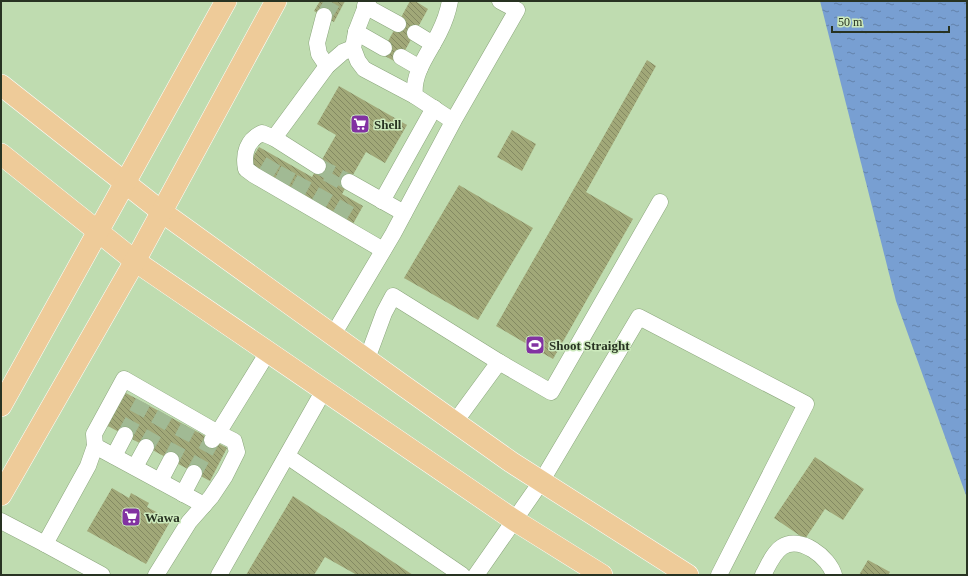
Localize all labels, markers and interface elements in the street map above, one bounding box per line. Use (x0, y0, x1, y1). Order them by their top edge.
scale bar (832, 8, 949, 34)
text: 50 m (838, 15, 863, 29)
supermarket icon: Shell (349, 113, 371, 135)
place label: Shell (374, 117, 402, 132)
sports icon: Shoot Straight (524, 334, 546, 356)
place label: Shoot Straight (549, 338, 630, 353)
supermarket icon: Wawa (120, 506, 142, 528)
place label: Wawa (145, 510, 180, 525)

